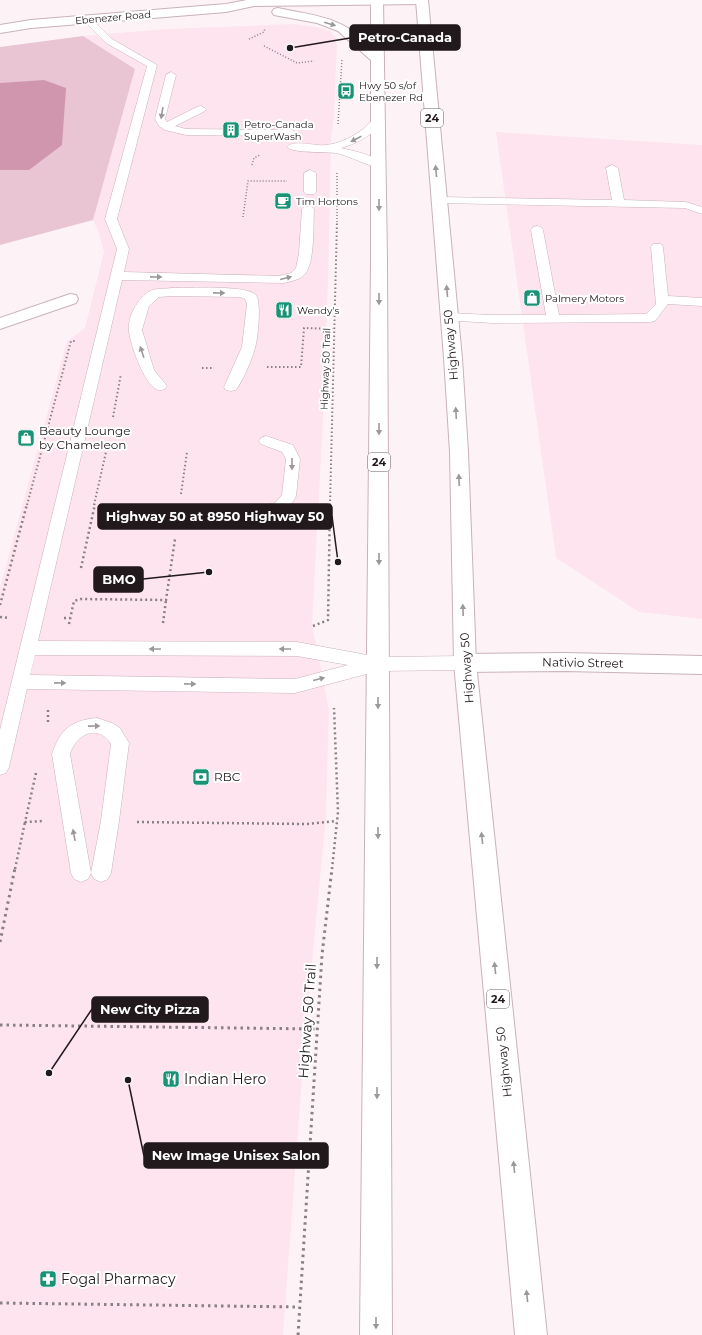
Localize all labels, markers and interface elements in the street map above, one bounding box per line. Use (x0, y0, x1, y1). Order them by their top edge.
street label: Ebenezer Road (75, 8, 152, 27)
one-way arrow (324, 21, 336, 27)
callout: Petro-Canada (350, 25, 460, 50)
text: Petro-Canada (358, 29, 452, 45)
place label: Hwy 50 s/of Ebenezer Rd (359, 79, 423, 104)
bus stop icon: Hwy 50 s/of Ebenezer Rd (336, 81, 356, 101)
one-way arrow (159, 107, 165, 119)
road number: 24 (421, 109, 443, 127)
place label: Petro-Canada SuperWash (244, 118, 314, 143)
building icon: Petro-Canada SuperWash (221, 120, 241, 140)
one-way arrow (350, 136, 361, 142)
one-way arrow (433, 165, 440, 177)
cafe icon: Tim Hortons (273, 191, 293, 211)
place label: Tim Hortons (296, 195, 358, 208)
one-way arrow (376, 199, 382, 212)
one-way arrow (150, 274, 162, 281)
one-way arrow (280, 275, 292, 281)
one-way arrow (444, 285, 450, 297)
shop icon: Palmery Motors (522, 288, 542, 308)
one-way arrow (213, 290, 226, 296)
place label: Palmery Motors (545, 292, 624, 305)
one-way arrow (376, 293, 382, 306)
restaurant icon: Wendy's (274, 300, 294, 320)
place label: Wendy's (297, 304, 340, 317)
street label: Highway 50 (440, 309, 461, 381)
street label: Highway 50 Trail (318, 328, 333, 410)
one-way arrow (139, 346, 145, 358)
one-way arrow (453, 407, 460, 419)
place label: Beauty Lounge by Chameleon (39, 423, 131, 452)
one-way arrow (376, 423, 382, 436)
shop icon: Beauty Lounge by Chameleon (16, 428, 36, 448)
road number: 24 (368, 453, 390, 471)
one-way arrow (289, 457, 295, 470)
one-way arrow (456, 474, 463, 486)
callout: Highway 50 at 8950 Highway 50 (98, 504, 332, 529)
text: Highway 50 at 8950 Highway 50 (106, 508, 324, 524)
one-way arrow (375, 553, 382, 565)
callout: BMO (94, 567, 143, 592)
text: BMO (102, 571, 136, 587)
one-way arrow (460, 603, 466, 616)
street label: Highway 50 (457, 632, 476, 704)
one-way arrow (148, 646, 161, 652)
one-way arrow (278, 646, 291, 652)
street label: Nativio Street (542, 654, 624, 671)
one-way arrow (313, 676, 326, 682)
one-way arrow (54, 680, 67, 686)
one-way arrow (184, 681, 197, 687)
one-way arrow (375, 697, 381, 710)
one-way arrow (88, 723, 100, 730)
bank icon: RBC (191, 767, 211, 787)
place label: RBC (214, 769, 241, 784)
one-way arrow (375, 827, 381, 840)
one-way arrow (71, 829, 77, 841)
one-way arrow (479, 832, 485, 844)
one-way arrow (374, 957, 380, 970)
one-way arrow (491, 962, 498, 974)
street label: Highway 50 Trail (294, 963, 320, 1079)
road number: 24 (487, 990, 509, 1008)
callout: New City Pizza (92, 997, 208, 1022)
text: New City Pizza (100, 1001, 200, 1017)
street label: Highway 50 (492, 1026, 515, 1098)
restaurant icon: Indian Hero (161, 1069, 181, 1089)
place label: Indian Hero (184, 1070, 267, 1088)
one-way arrow (374, 1087, 380, 1100)
callout: New Image Unisex Salon (144, 1143, 328, 1168)
text: New Image Unisex Salon (152, 1147, 320, 1163)
one-way arrow (511, 1161, 518, 1173)
pharmacy icon: Fogal Pharmacy (38, 1269, 58, 1289)
place label: Fogal Pharmacy (61, 1270, 176, 1288)
one-way arrow (524, 1290, 530, 1302)
one-way arrow (373, 1317, 379, 1330)

